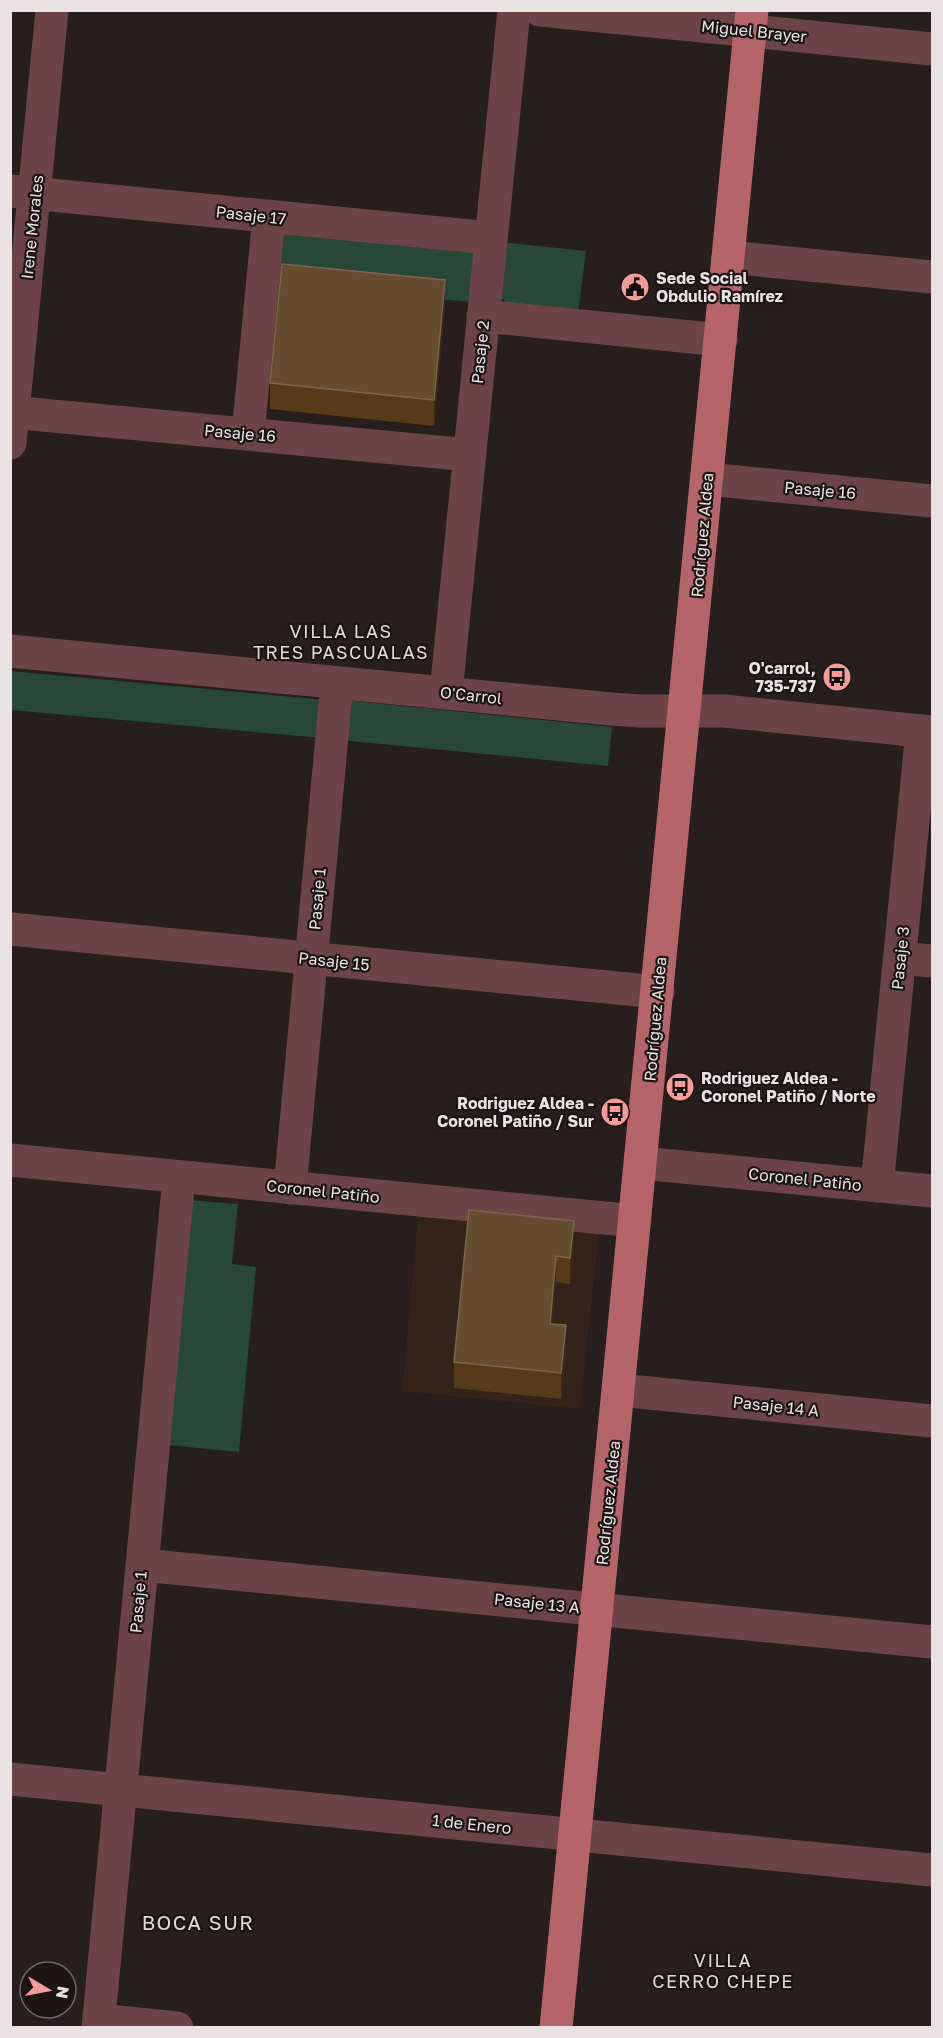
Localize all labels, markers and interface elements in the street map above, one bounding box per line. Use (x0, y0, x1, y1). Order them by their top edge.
street label: Miguel Brayer (700, 16, 808, 46)
street label: Irene Morales (17, 174, 47, 280)
street label: Pasaje 17 (215, 201, 287, 229)
place label: Sede Social Obdulio Ramírez (656, 268, 783, 306)
public building icon: Sede Social Obdulio Ramírez (619, 271, 651, 303)
street label: Pasaje 2 (467, 319, 493, 385)
street label: Pasaje 16 (203, 420, 277, 446)
street label: Rodríguez Aldea (687, 472, 717, 598)
street label: Pasaje 16 (783, 477, 857, 503)
district label: VILLA LAS TRES PASCUALAS (253, 620, 429, 663)
place label: O'carrol, 735-737 (748, 658, 816, 696)
bus stop icon: O'carrol, 735-737 (821, 661, 853, 693)
street label: O'Carrol (439, 682, 503, 708)
street label: Pasaje 1 (304, 867, 330, 931)
street label: Pasaje 3 (887, 925, 913, 991)
street label: Pasaje 15 (297, 947, 371, 975)
street label: Rodríguez Aldea (640, 956, 670, 1082)
place label: Rodriguez Aldea - Coronel Patiño / Norte (701, 1068, 876, 1106)
bus stop icon: Rodriguez Aldea - Coronel Patiño / Norte (664, 1071, 696, 1103)
place label: Rodriguez Aldea - Coronel Patiño / Sur (437, 1093, 594, 1131)
bus stop icon: Rodriguez Aldea - Coronel Patiño / Sur (599, 1096, 631, 1128)
street label: Coronel Patiño (747, 1163, 863, 1195)
street label: Coronel Patiño (265, 1175, 381, 1207)
street label: Pasaje 14 A (732, 1392, 820, 1421)
street label: Rodríguez Aldea (592, 1440, 624, 1566)
street label: Pasaje 1 (125, 1570, 151, 1634)
street label: Pasaje 13 A (493, 1589, 581, 1617)
street label: 1 de Enero (431, 1810, 513, 1838)
district label: BOCA SUR (142, 1910, 254, 1934)
district label: VILLA CERRO CHEPE (652, 1949, 794, 1992)
north arrow (18, 1960, 78, 2020)
text: N (52, 1985, 74, 2000)

